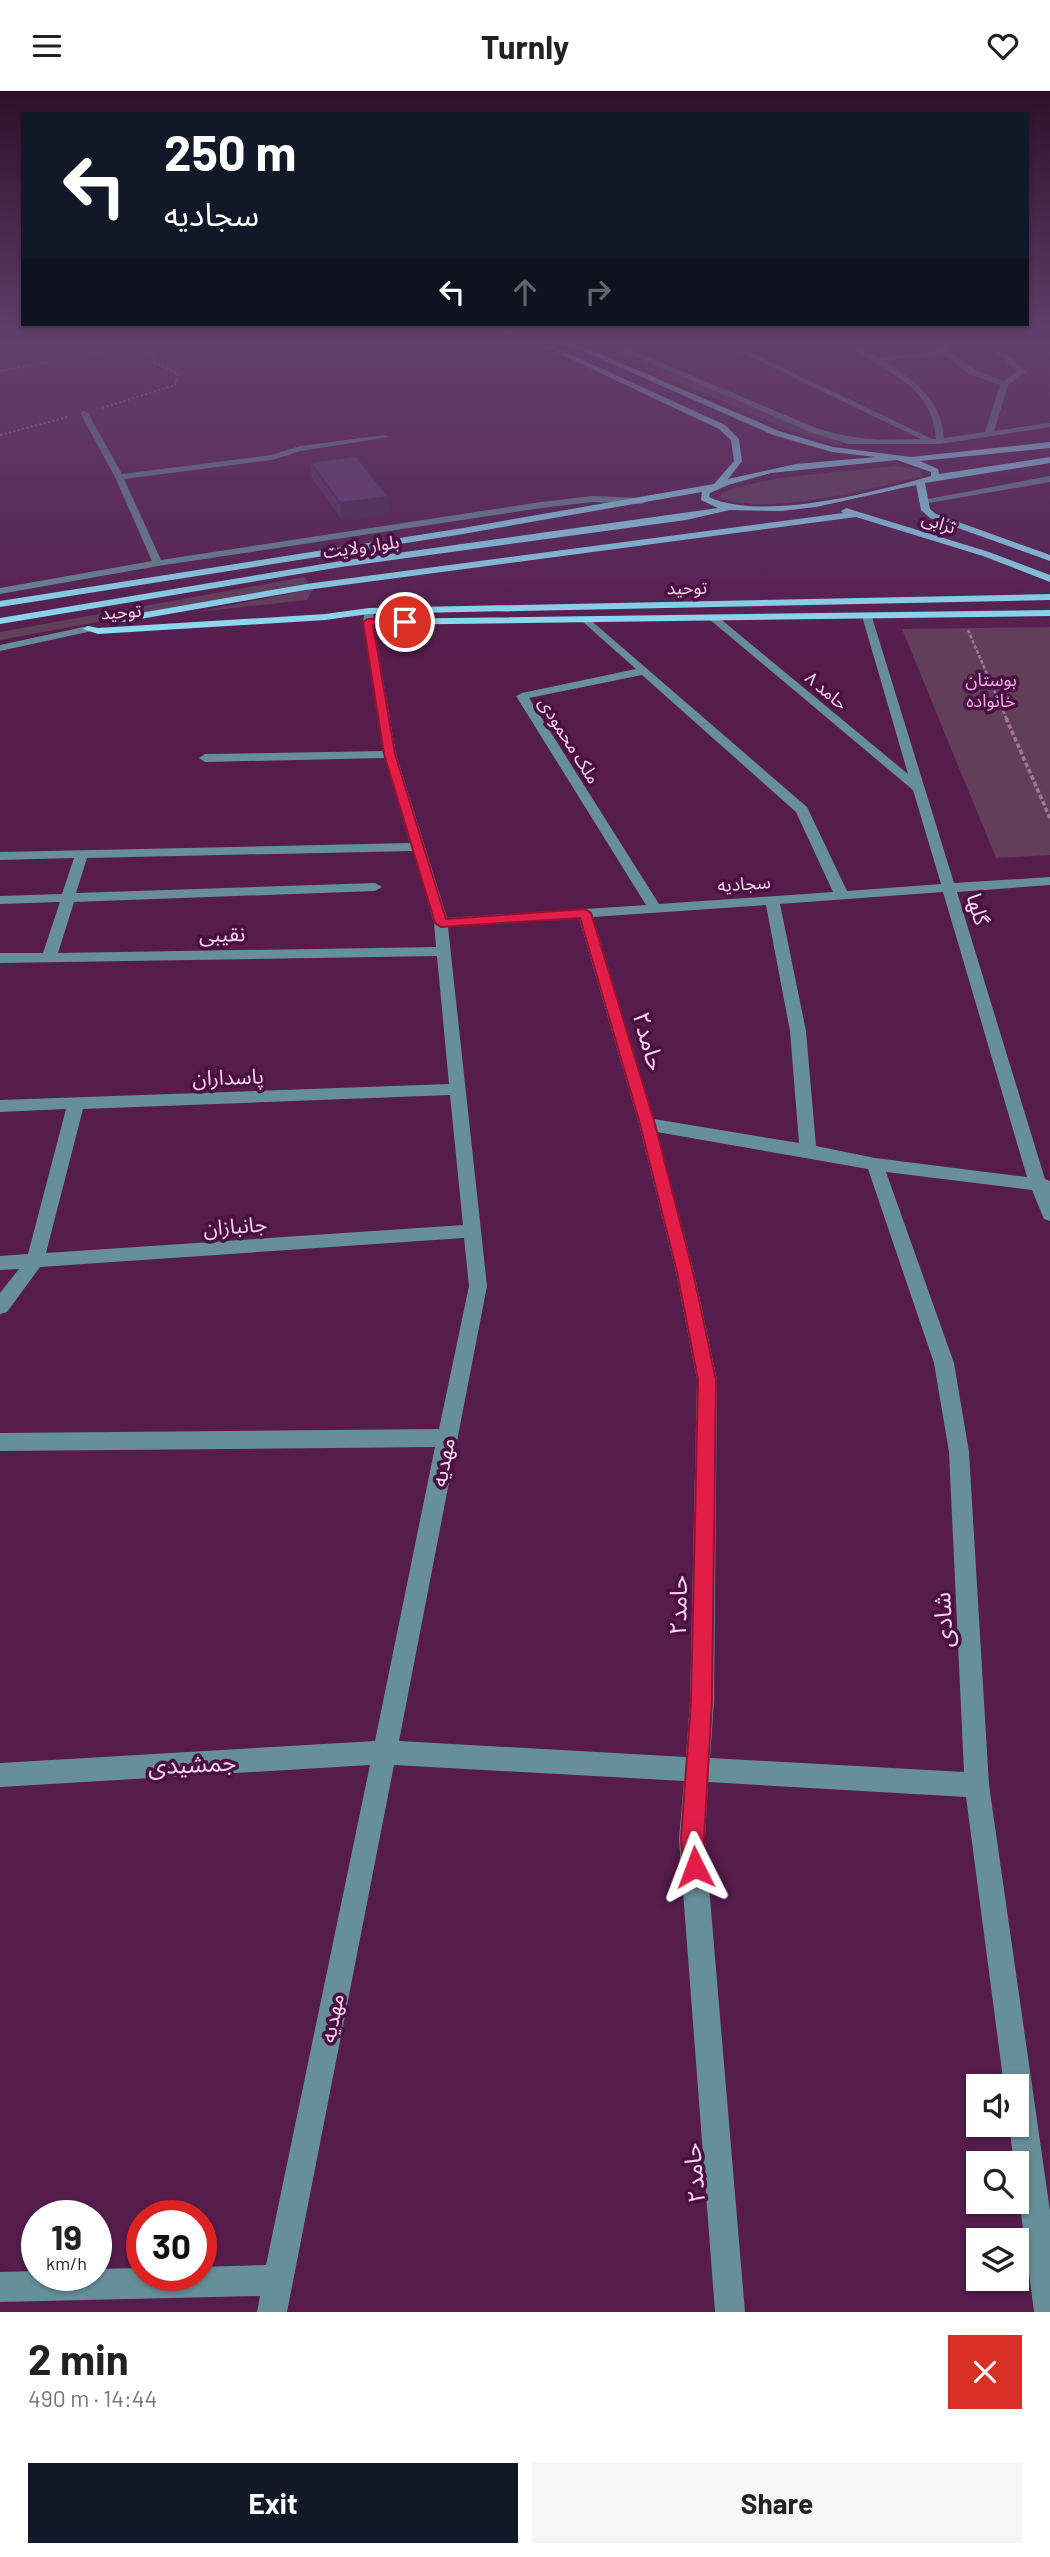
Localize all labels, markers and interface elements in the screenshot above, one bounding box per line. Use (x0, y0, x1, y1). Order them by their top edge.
icon: menu (28, 27, 66, 65)
text: Turnly (481, 27, 569, 65)
icon: heart (984, 27, 1022, 65)
text: 250 m (164, 122, 297, 181)
icon: left (49, 140, 140, 231)
text: سجادیه (164, 194, 259, 232)
icon: left (433, 273, 471, 311)
icon: ahead (506, 273, 544, 311)
icon: right (579, 273, 617, 311)
street label: ترابی (919, 506, 959, 539)
street label: بلوار ولایت (321, 530, 401, 563)
street label: توحید (666, 576, 708, 599)
pin (375, 592, 435, 652)
street label: توحید (100, 599, 142, 624)
icon: arrive (386, 603, 424, 641)
street label: حامد ۸ (801, 666, 853, 714)
park label: بوستان خانواده (965, 668, 1017, 712)
street label: ملک محمودی (534, 693, 605, 788)
street label: سجادیه (717, 870, 771, 896)
street label: گلها (961, 890, 996, 928)
street label: نقیبی (199, 920, 246, 947)
street label: حامد۲ (628, 1008, 672, 1074)
street label: پاسداران (192, 1062, 264, 1092)
street label: جانبازان (202, 1210, 268, 1241)
street label: مهدیه (425, 1435, 460, 1489)
street label: حامد۲ (662, 1575, 692, 1635)
street label: شادی (926, 1591, 959, 1648)
street label: جمشیدی (147, 1746, 237, 1781)
position arrow (658, 1830, 732, 1904)
street label: مهدیه (314, 1991, 349, 2045)
map controls (966, 2074, 1029, 2291)
button: sound (966, 2074, 1029, 2137)
street label: حامد۲ (676, 2142, 710, 2204)
button: search (966, 2151, 1029, 2214)
speed limit sign: 30 (126, 2200, 217, 2291)
text: 19 (51, 2215, 82, 2257)
button: layers (966, 2228, 1029, 2291)
text: km/h (46, 2252, 87, 2274)
text: 2 min (28, 2333, 129, 2383)
button: close (948, 2335, 1022, 2409)
text: 490 m · 14:44 (28, 2384, 157, 2412)
button: Exit (28, 2463, 518, 2543)
button: Share (532, 2463, 1022, 2543)

